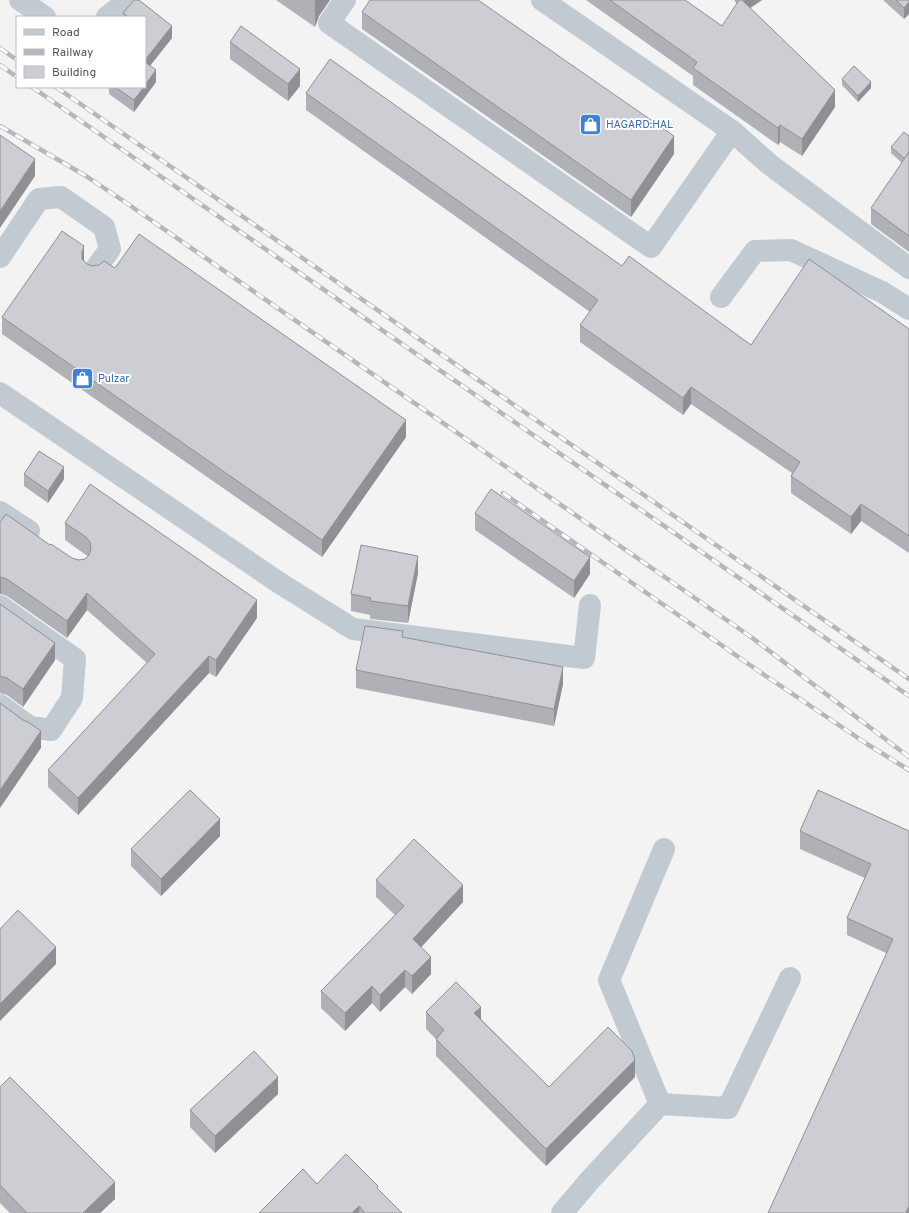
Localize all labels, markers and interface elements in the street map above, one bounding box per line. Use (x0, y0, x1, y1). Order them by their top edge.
legend (16, 16, 146, 88)
text: Road (52, 25, 80, 41)
text: Railway (52, 45, 93, 61)
text: Building (52, 65, 96, 81)
shop icon: HAGARD:HAL (578, 111, 604, 137)
place label: HAGARD:HAL (606, 118, 673, 132)
shop icon: Pulzar (70, 365, 96, 391)
place label: Pulzar (98, 372, 130, 386)

